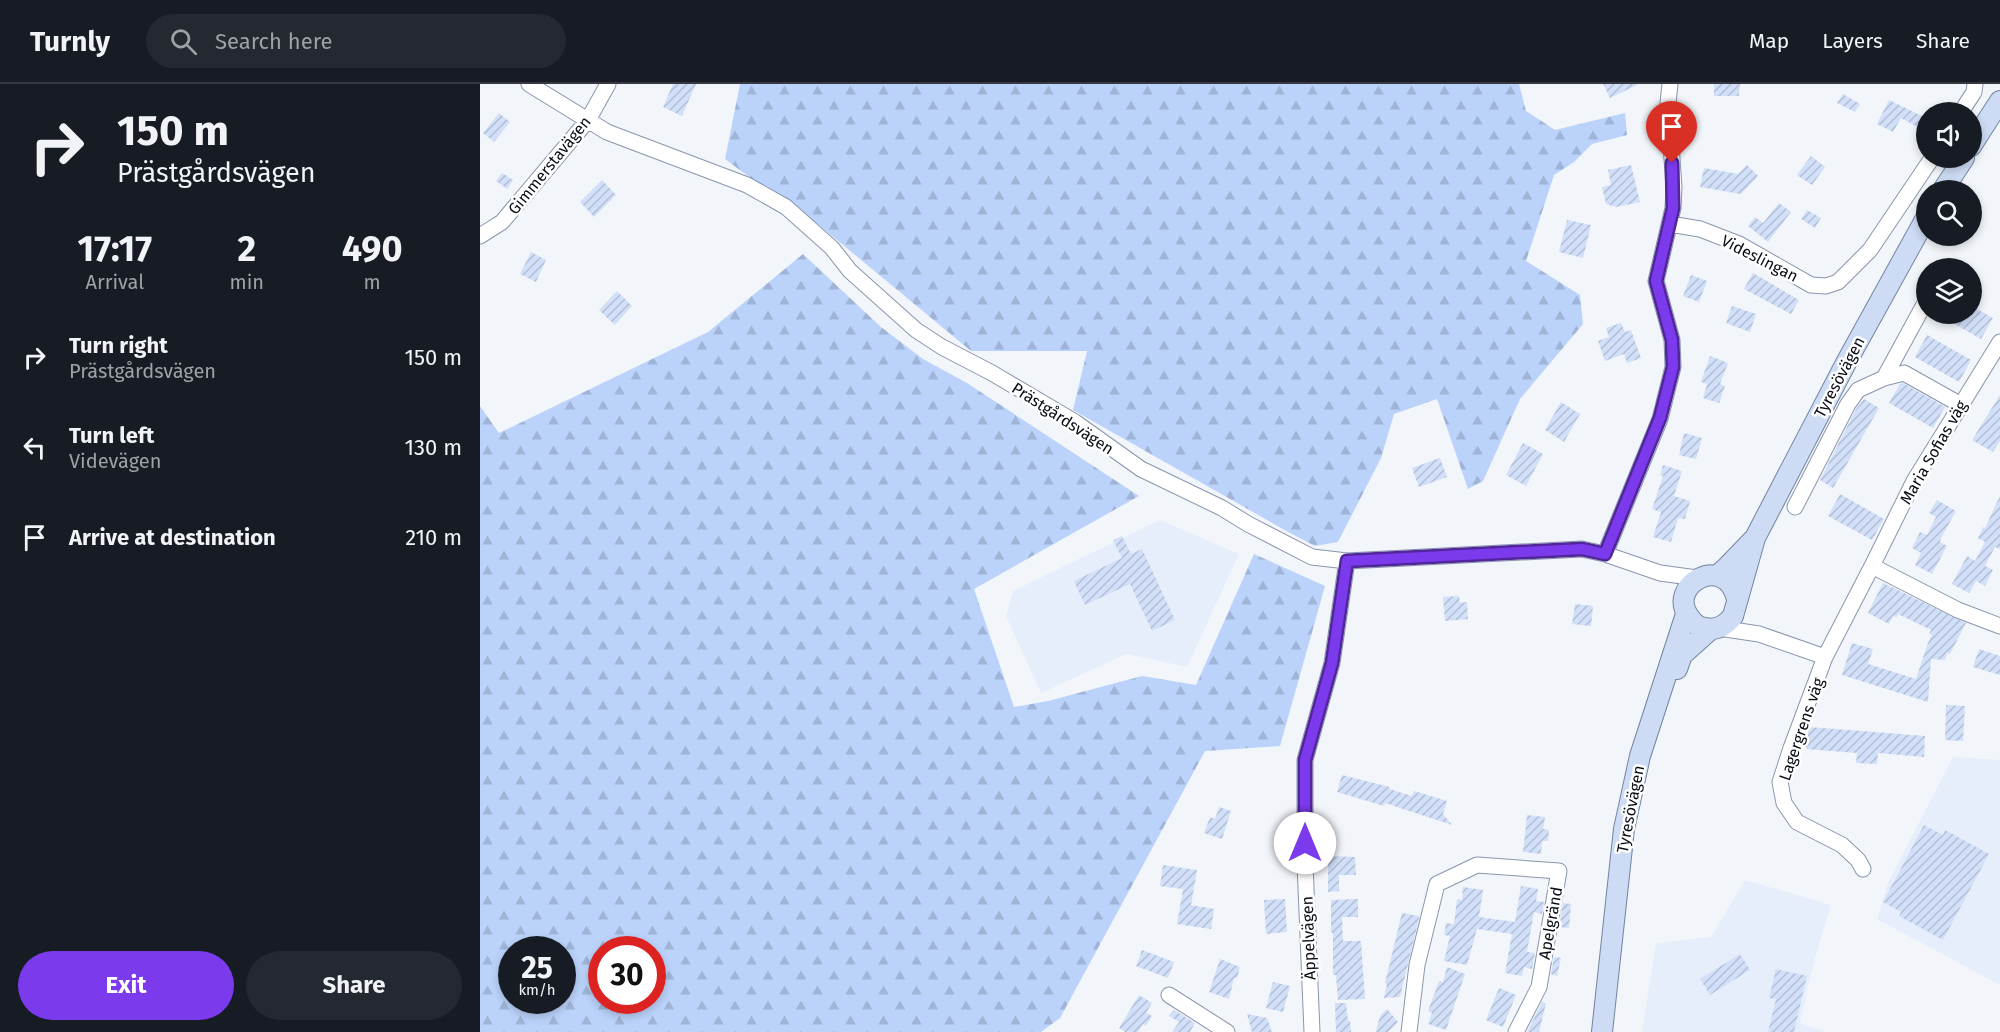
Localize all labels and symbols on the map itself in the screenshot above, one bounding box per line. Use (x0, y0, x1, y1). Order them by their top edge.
pin (1646, 101, 1697, 163)
street label: Gimmerstavägen (504, 112, 595, 218)
street label: Videslingan (1718, 231, 1801, 286)
street label: Tyresövägen (1810, 333, 1869, 421)
street label: Prästgårdsvägen (1008, 378, 1117, 458)
street label: Maria Sofias väg (1896, 396, 1971, 508)
street label: Lagergrens väg (1775, 675, 1828, 783)
street label: Tyresövägen (1613, 764, 1648, 855)
position arrow (1273, 811, 1337, 875)
street label: Apelgränd (1535, 885, 1566, 961)
street label: Äppelvägen (1298, 896, 1319, 980)
speed limit sign: 30 (588, 936, 666, 1014)

